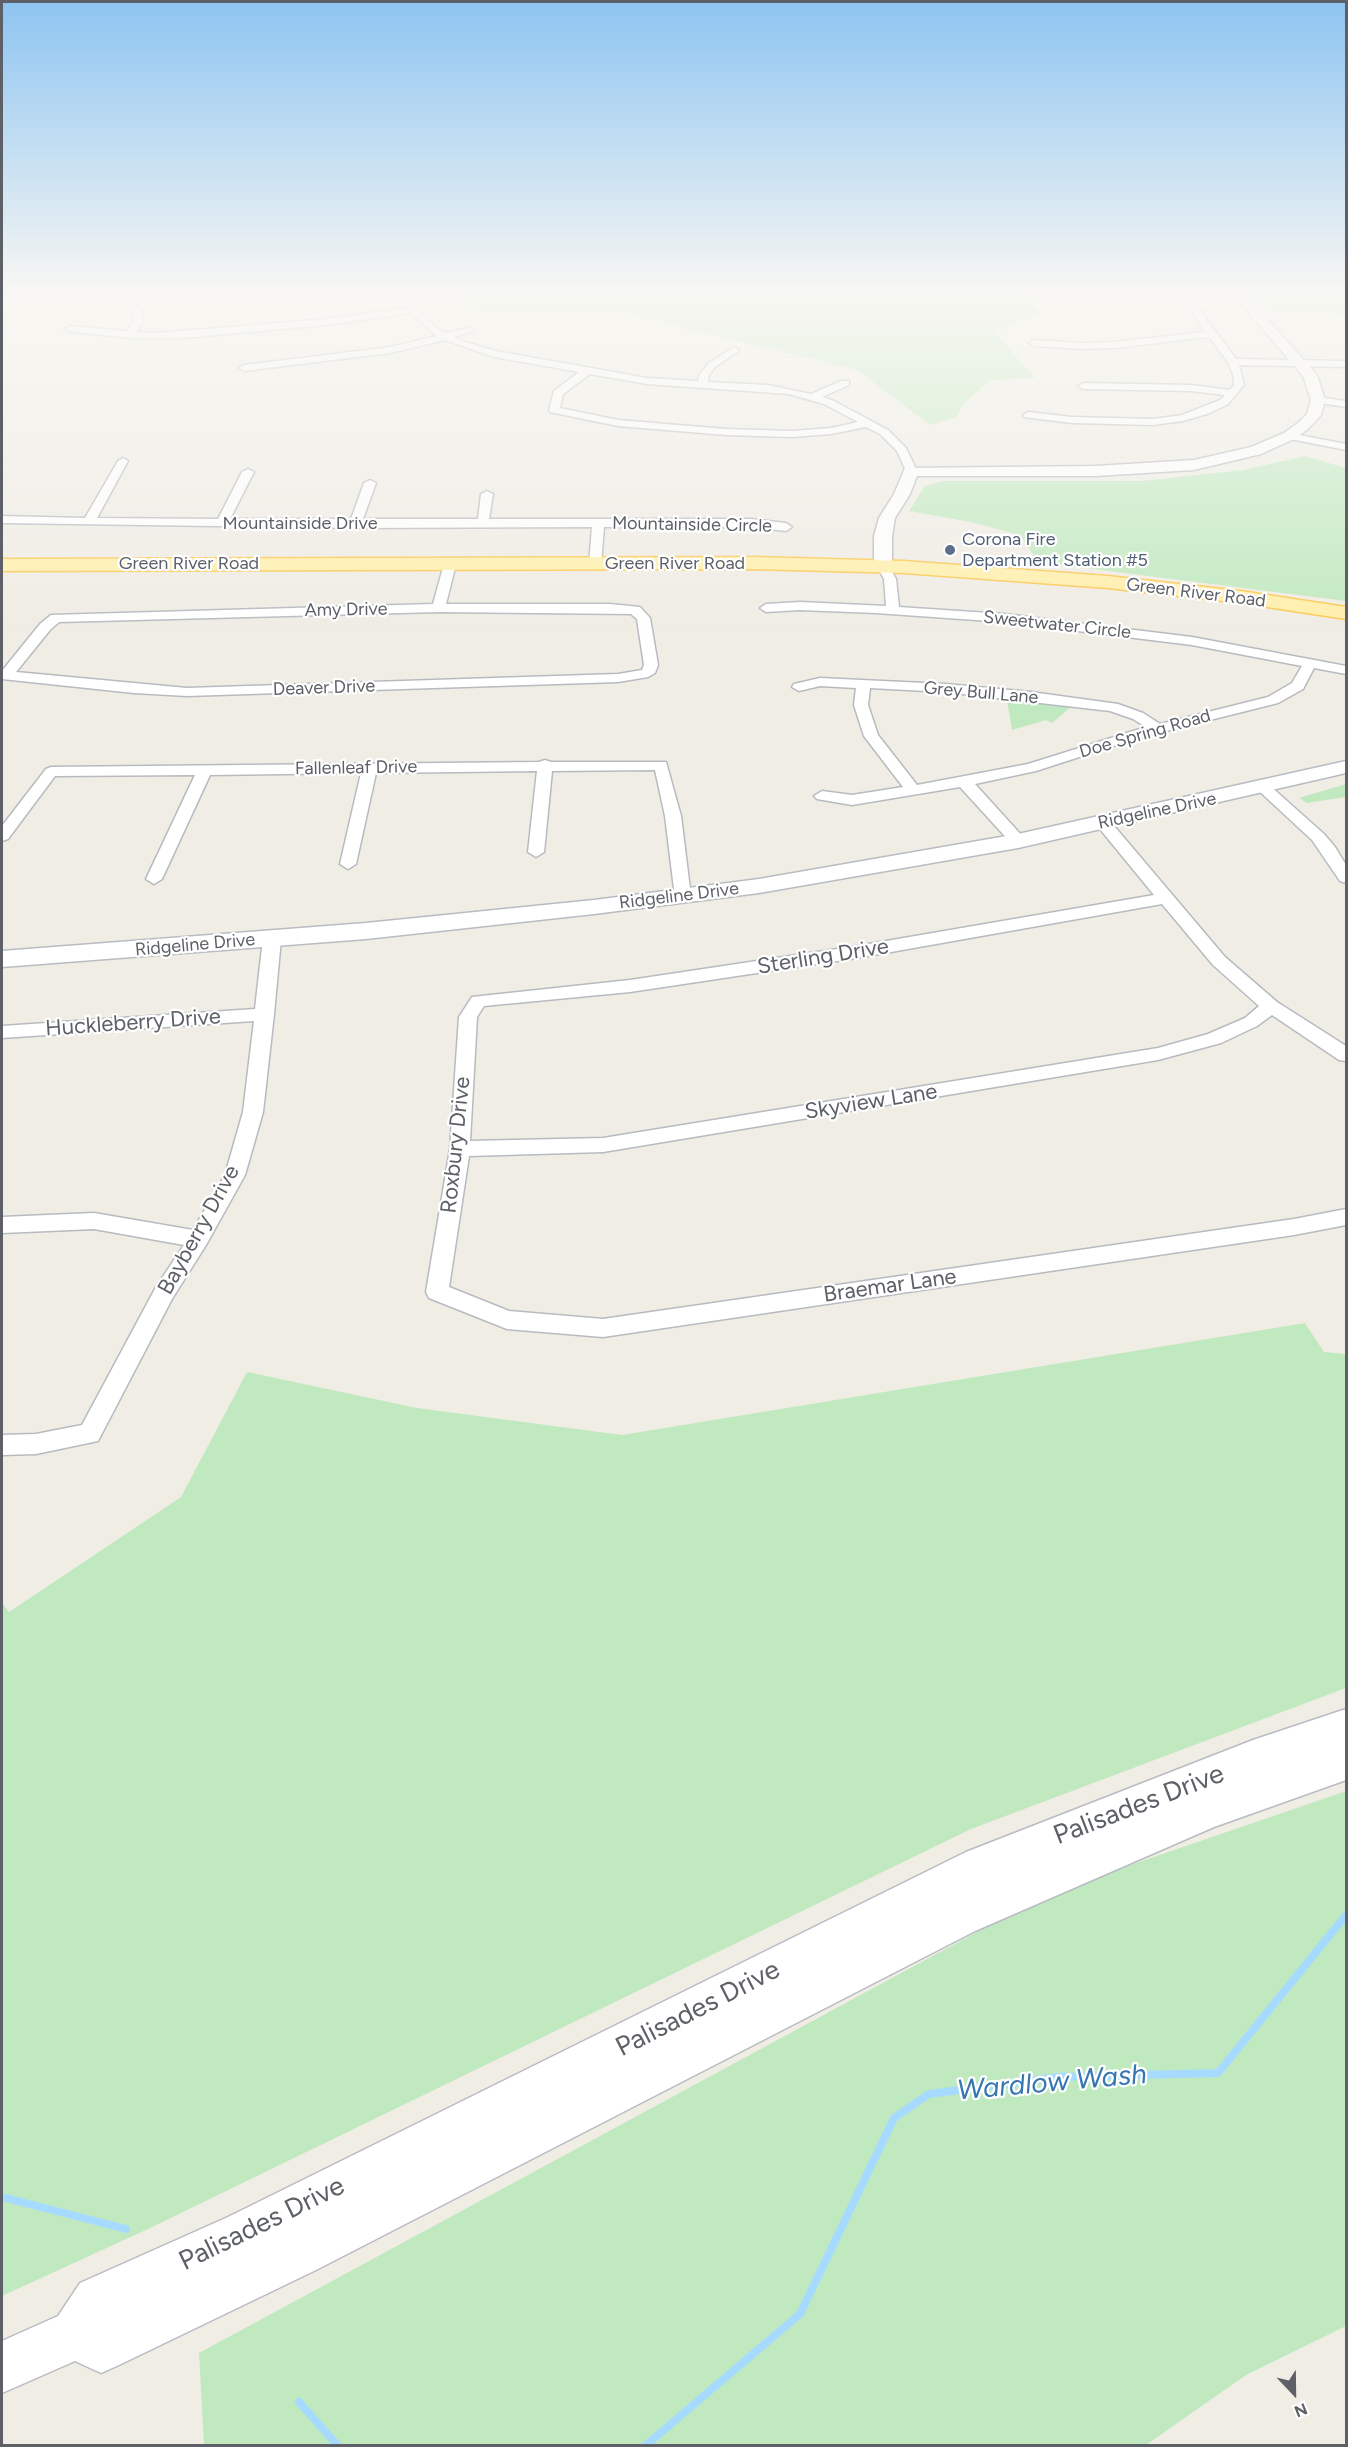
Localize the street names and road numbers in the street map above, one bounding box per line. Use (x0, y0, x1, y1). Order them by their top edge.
street label: Mountainside Drive (223, 513, 377, 535)
street label: Mountainside Circle (612, 513, 772, 537)
street label: Green River Road (119, 553, 259, 575)
street label: Green River Road (605, 553, 745, 575)
street label: Green River Road (1125, 574, 1267, 612)
street label: Amy Drive (304, 598, 388, 622)
street label: Sweetwater Circle (982, 607, 1132, 643)
street label: Deaver Drive (272, 675, 376, 701)
street label: Grey Bull Lane (923, 677, 1039, 709)
street label: Doe Spring Road (1077, 705, 1213, 763)
street label: Fallenleaf Drive (295, 756, 417, 780)
street label: Ridgeline Drive (1096, 788, 1218, 834)
street label: Ridgeline Drive (618, 878, 740, 914)
street label: Ridgeline Drive (134, 929, 256, 961)
street label: Sterling Drive (755, 934, 891, 980)
street label: Huckleberry Drive (44, 1004, 222, 1042)
street label: Roxbury Drive (436, 1075, 476, 1215)
street label: Skyview Lane (803, 1079, 939, 1125)
street label: Bayberry Drive (153, 1161, 245, 1299)
street label: Braemar Lane (822, 1264, 958, 1308)
street label: Palisades Drive (1049, 1758, 1229, 1852)
street label: Palisades Drive (610, 1954, 786, 2064)
street label: Palisades Drive (174, 2170, 350, 2278)

